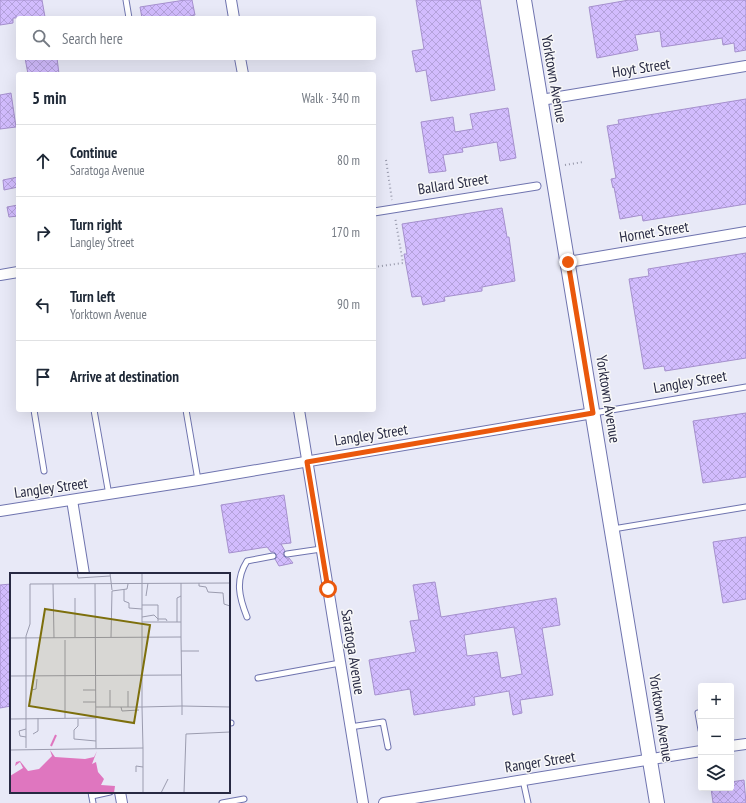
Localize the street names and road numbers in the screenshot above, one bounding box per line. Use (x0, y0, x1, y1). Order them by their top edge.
street label: Yorktown Avenue (537, 34, 572, 124)
street label: Hoyt Street (611, 54, 671, 81)
street label: Ballard Street (416, 169, 489, 198)
street label: Hornet Street (618, 217, 690, 246)
street label: Yorktown Avenue (592, 354, 625, 444)
street label: Langley Street (652, 366, 728, 397)
street label: Langley Street (333, 419, 409, 450)
street label: Langley Street (13, 473, 89, 502)
street label: Saratoga Avenue (337, 608, 370, 696)
street label: Yorktown Avenue (645, 673, 678, 763)
street label: Ranger Street (503, 747, 576, 776)

